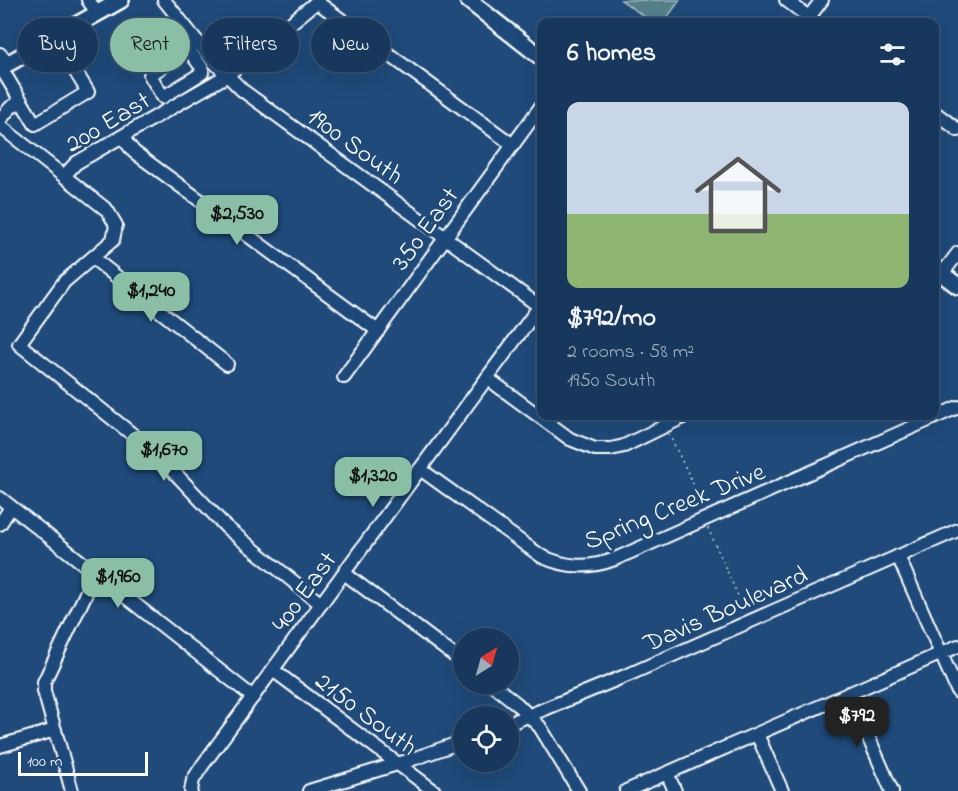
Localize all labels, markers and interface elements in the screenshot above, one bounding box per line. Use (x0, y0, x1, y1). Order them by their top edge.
chip: Buy (18, 18, 98, 72)
chip: Rent (110, 18, 190, 72)
chip: Filters (202, 18, 299, 72)
chip: New (311, 18, 390, 72)
text: 6 homes (567, 35, 656, 73)
icon: filters (876, 38, 909, 71)
street label: 200 East (59, 83, 159, 164)
street label: 1900 South (298, 99, 410, 195)
icon: home (684, 141, 792, 249)
street label: 350 East (383, 180, 470, 279)
pin: $2,530 (188, 195, 286, 246)
text: $2,530 (210, 200, 264, 229)
pin: $1,240 (102, 272, 200, 323)
text: $1,240 (127, 277, 175, 306)
text: $792/mo (567, 300, 656, 338)
text: 2 rooms · 58 m² (567, 338, 694, 367)
text: 1950 South (567, 367, 655, 396)
pin: $1,670 (115, 431, 213, 482)
text: $1,670 (140, 436, 188, 465)
street label: Spring Creek Drive (579, 454, 772, 561)
pin: $1,320 (324, 457, 422, 508)
text: $1,320 (349, 462, 397, 491)
street label: 400 East (263, 544, 348, 641)
street label: Davis Boulevard (637, 557, 815, 664)
pin: $1,960 (69, 558, 167, 609)
text: $1,960 (95, 563, 141, 592)
north arrow (453, 628, 519, 694)
map controls (453, 628, 519, 772)
street label: 2150 South (306, 664, 425, 767)
pin: $792 (821, 697, 893, 748)
text: $792 (839, 702, 875, 731)
button: locate (453, 706, 519, 772)
scale bar (18, 749, 148, 776)
text: 100 m (27, 750, 62, 774)

